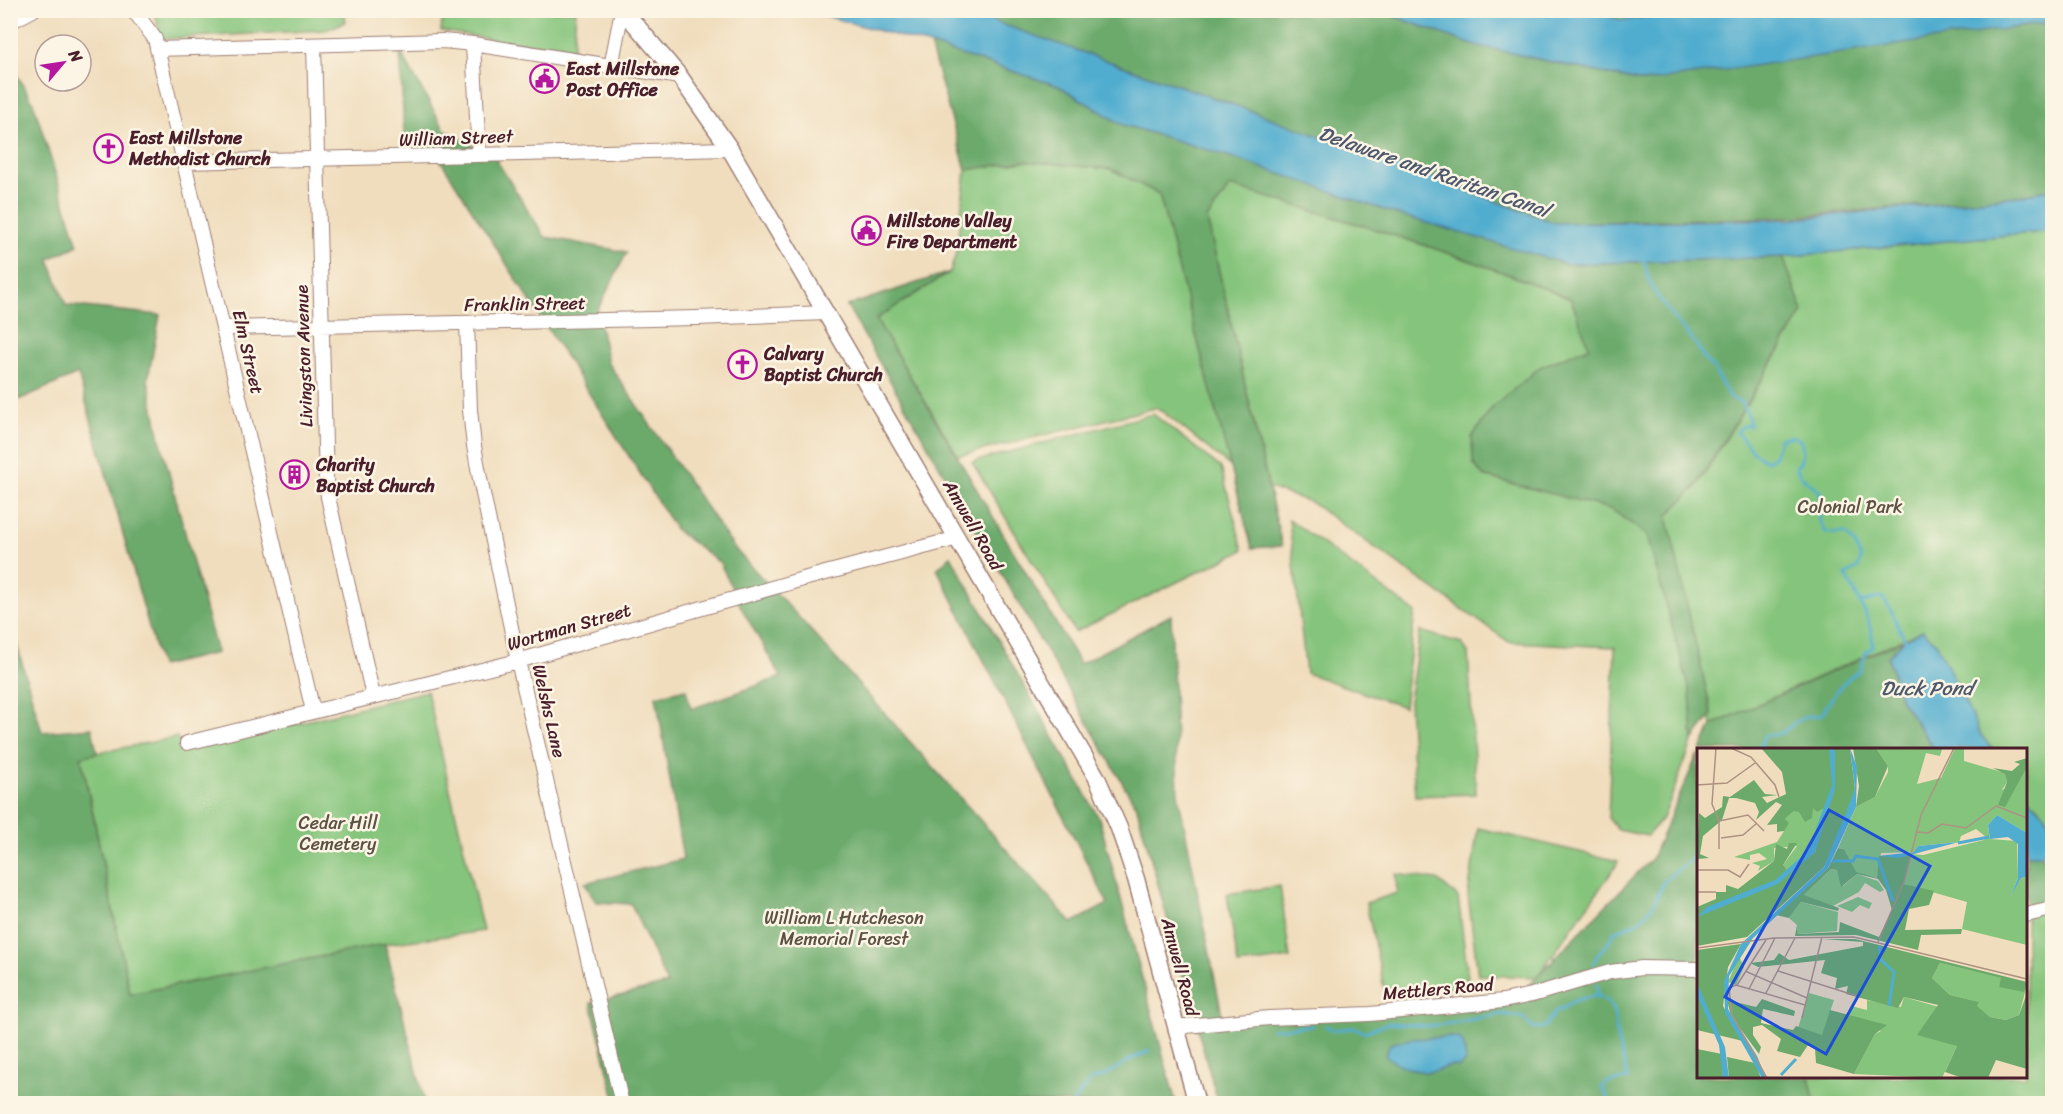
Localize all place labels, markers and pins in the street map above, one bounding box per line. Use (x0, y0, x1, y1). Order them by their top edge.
place label: East Millstone Post Office (566, 53, 680, 106)
public building icon: East Millstone Post Office (529, 63, 561, 95)
place label: East Millstone Methodist Church (128, 122, 271, 175)
church icon: East Millstone Methodist Church (92, 132, 124, 164)
place label: Millstone Valley Fire Department (886, 205, 1017, 258)
public building icon: Millstone Valley Fire Department (850, 215, 882, 247)
place label: Calvary Baptist Church (763, 338, 883, 391)
church icon: Calvary Baptist Church (727, 348, 759, 380)
place label: Charity Baptist Church (315, 449, 435, 502)
building icon: Charity Baptist Church (279, 459, 311, 491)

